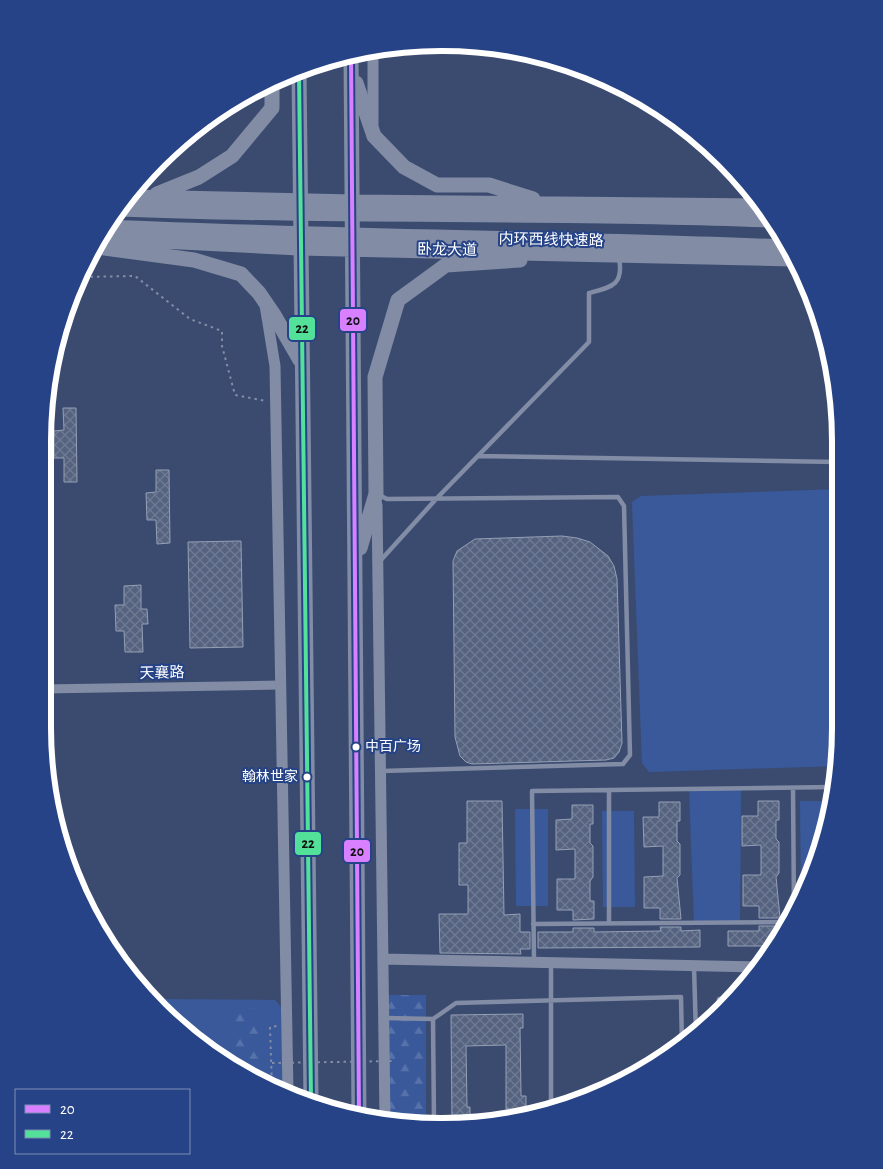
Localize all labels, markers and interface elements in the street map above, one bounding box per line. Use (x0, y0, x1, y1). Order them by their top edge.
street label: 内环西线快速路 (498, 231, 604, 248)
street label: 卧龙大道 (417, 240, 477, 258)
line badge: 20 (339, 308, 367, 332)
text: 20 (346, 314, 360, 328)
line badge: 22 (288, 316, 316, 341)
text: 22 (295, 322, 309, 336)
street label: 天襄路 (139, 664, 185, 681)
place label: 中百广场 (365, 739, 421, 754)
marker: 中百广场 (351, 742, 361, 752)
place label: 翰林世家 (242, 768, 298, 784)
marker: 翰林世家 (302, 772, 312, 782)
line badge: 22 (294, 831, 322, 856)
text: 22 (301, 837, 315, 851)
line badge: 20 (343, 839, 371, 863)
text: 20 (350, 845, 364, 859)
legend (15, 1089, 190, 1154)
text: 20 (60, 1102, 75, 1117)
text: 22 (60, 1127, 74, 1142)

